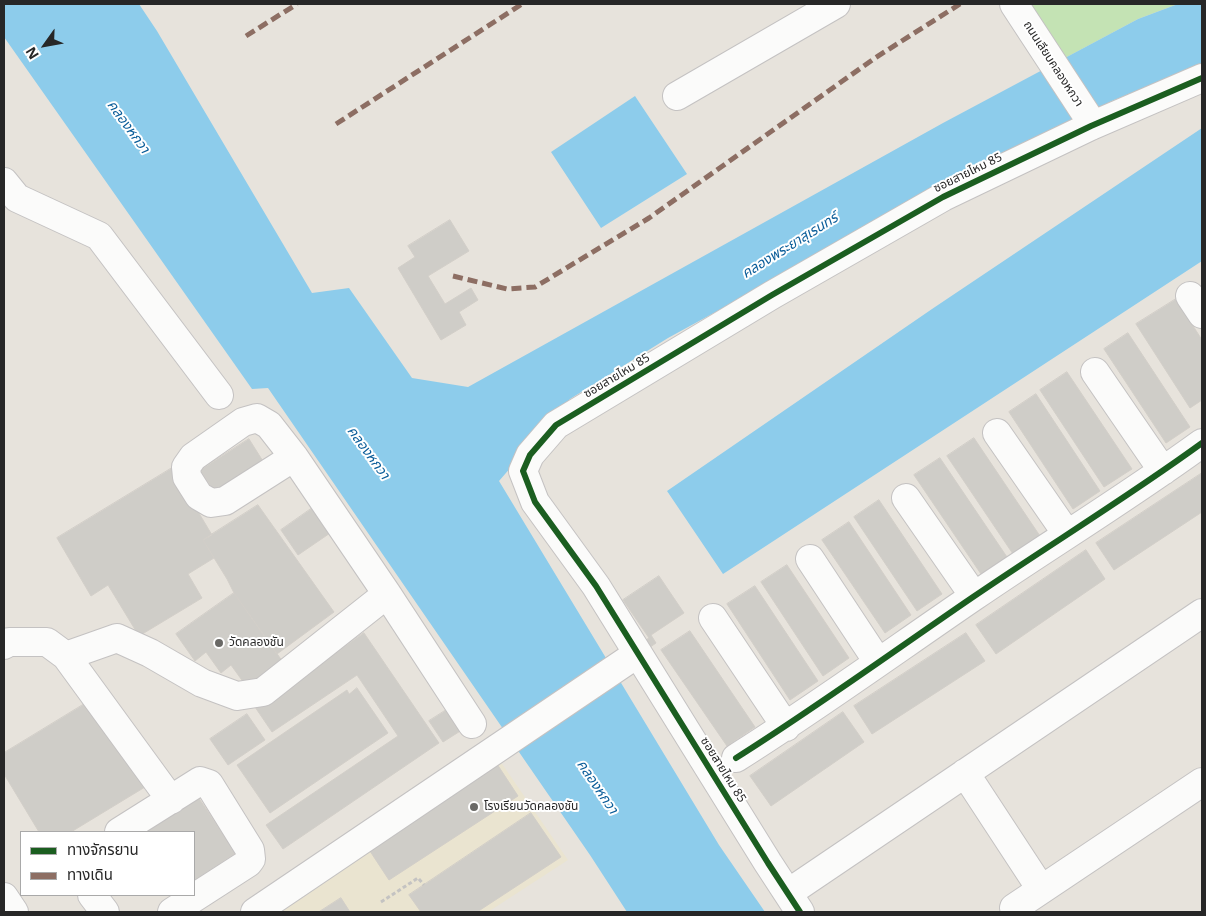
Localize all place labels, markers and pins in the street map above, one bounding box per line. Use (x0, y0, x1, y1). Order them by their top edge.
place label: วัดคลองชัน (229, 636, 284, 650)
marker: วัดคลองชัน (213, 637, 225, 649)
place label: โรงเรียนวัดคลองชัน (484, 800, 578, 814)
marker: โรงเรียนวัดคลองชัน (468, 801, 480, 813)

